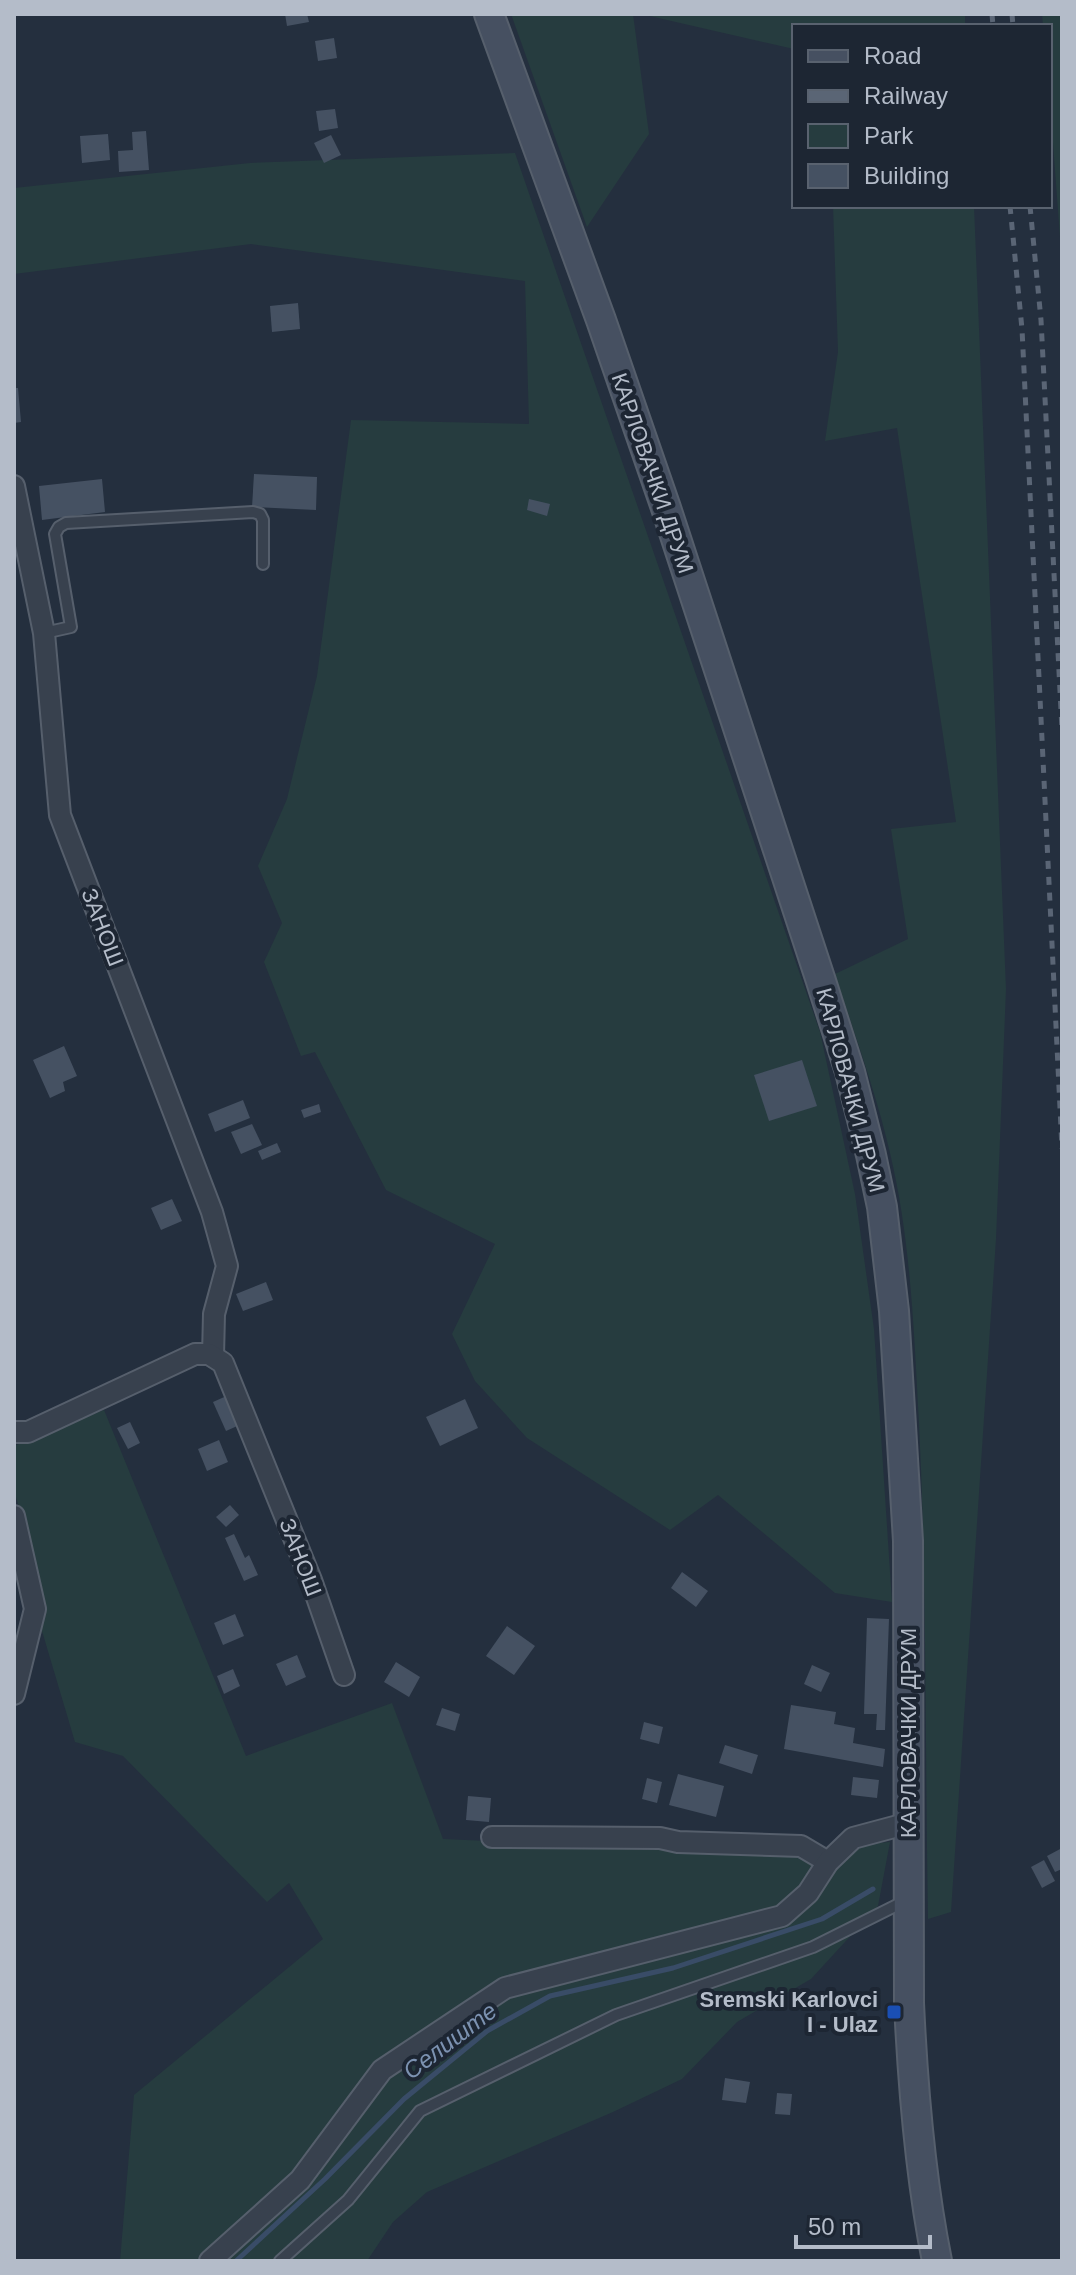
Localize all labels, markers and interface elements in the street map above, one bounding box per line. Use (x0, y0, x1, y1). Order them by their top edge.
legend (792, 24, 1052, 208)
text: Road (864, 42, 921, 69)
text: Railway (864, 82, 948, 109)
text: Park (864, 122, 914, 149)
text: Building (864, 162, 949, 189)
street label: КАРЛОВАЧКИ ДРУМ (606, 370, 699, 577)
street label: ЗАНОШ (76, 885, 129, 970)
street label: КАРЛОВАЧКИ ДРУМ (811, 985, 890, 1195)
street label: ЗАНОШ (274, 1515, 327, 1600)
street label: КАРЛОВАЧКИ ДРУМ (896, 1628, 921, 1838)
place label: Sremski Karlovci I - Ulaz (699, 1987, 878, 2037)
water label: Селиште (398, 1997, 502, 2084)
marker: Sremski Karlovci I - Ulaz (885, 2003, 903, 2021)
scale bar (796, 2199, 930, 2249)
text: 50 m (808, 2213, 861, 2240)

